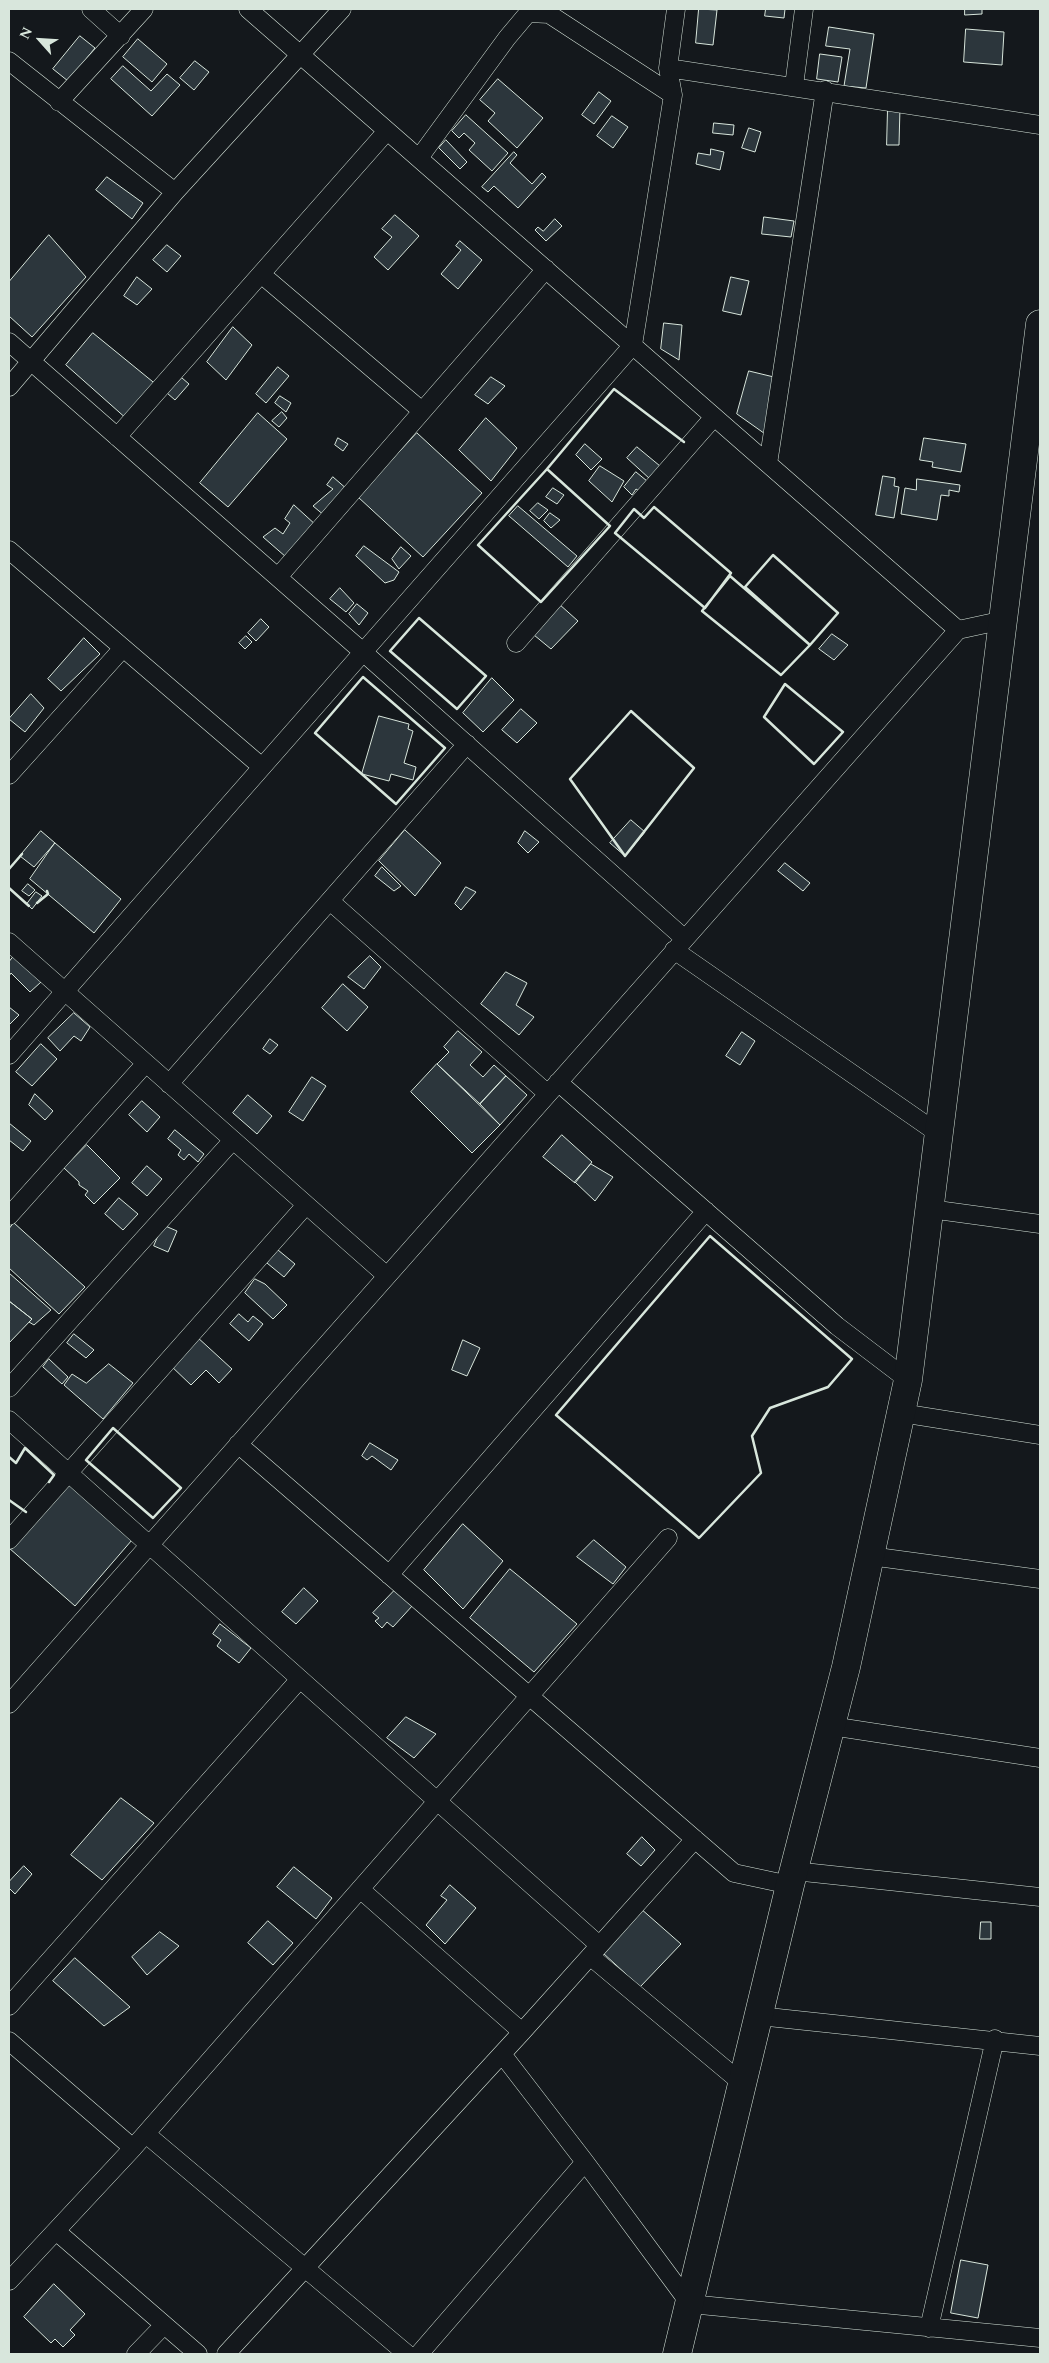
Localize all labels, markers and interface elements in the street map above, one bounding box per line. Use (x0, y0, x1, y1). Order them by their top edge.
north arrow (15, 15, 65, 65)
text: N (14, 23, 38, 43)

